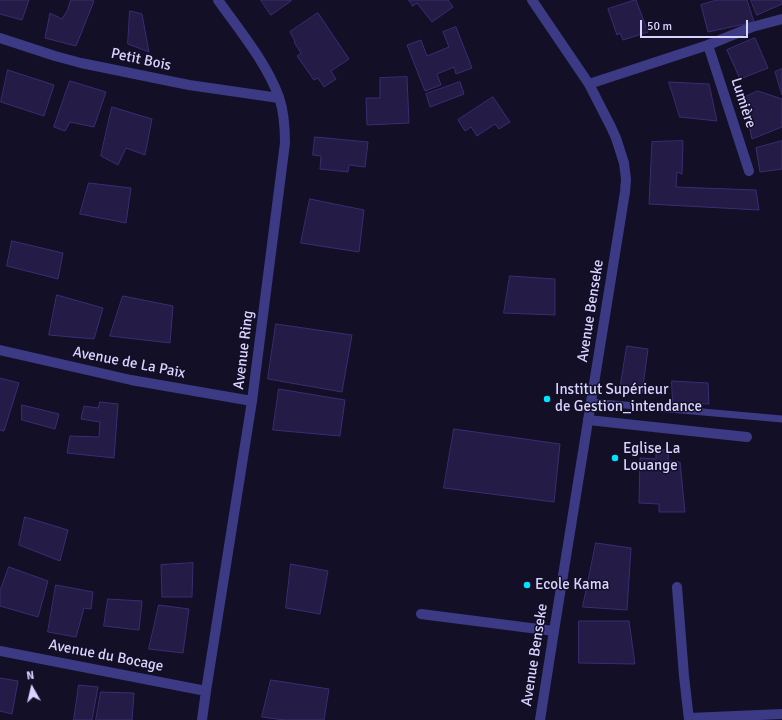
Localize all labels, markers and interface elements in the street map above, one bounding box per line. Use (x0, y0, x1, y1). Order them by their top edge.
scale bar (642, 12, 750, 38)
text: 50 m (647, 19, 672, 34)
street label: Petit Bois (109, 45, 173, 75)
street label: Lumière (726, 76, 760, 130)
street label: Avenue Benseke (574, 258, 608, 364)
street label: Avenue Ring (230, 310, 258, 390)
street label: Avenue de La Paix (71, 343, 187, 383)
place label: Institut Supérieur de Gestion_intendance (555, 381, 702, 416)
marker: Institut Supérieur de Gestion_intendance (542, 394, 552, 404)
place label: Eglise La Louange (623, 440, 680, 475)
marker: Eglise La Louange (610, 453, 620, 463)
place label: Ecole Kama (535, 576, 609, 594)
marker: Ecole Kama (522, 580, 532, 590)
street label: Avenue Benseke (518, 602, 552, 708)
street label: Avenue du Bocage (47, 636, 165, 676)
north arrow (12, 668, 52, 708)
text: N (26, 669, 35, 683)

